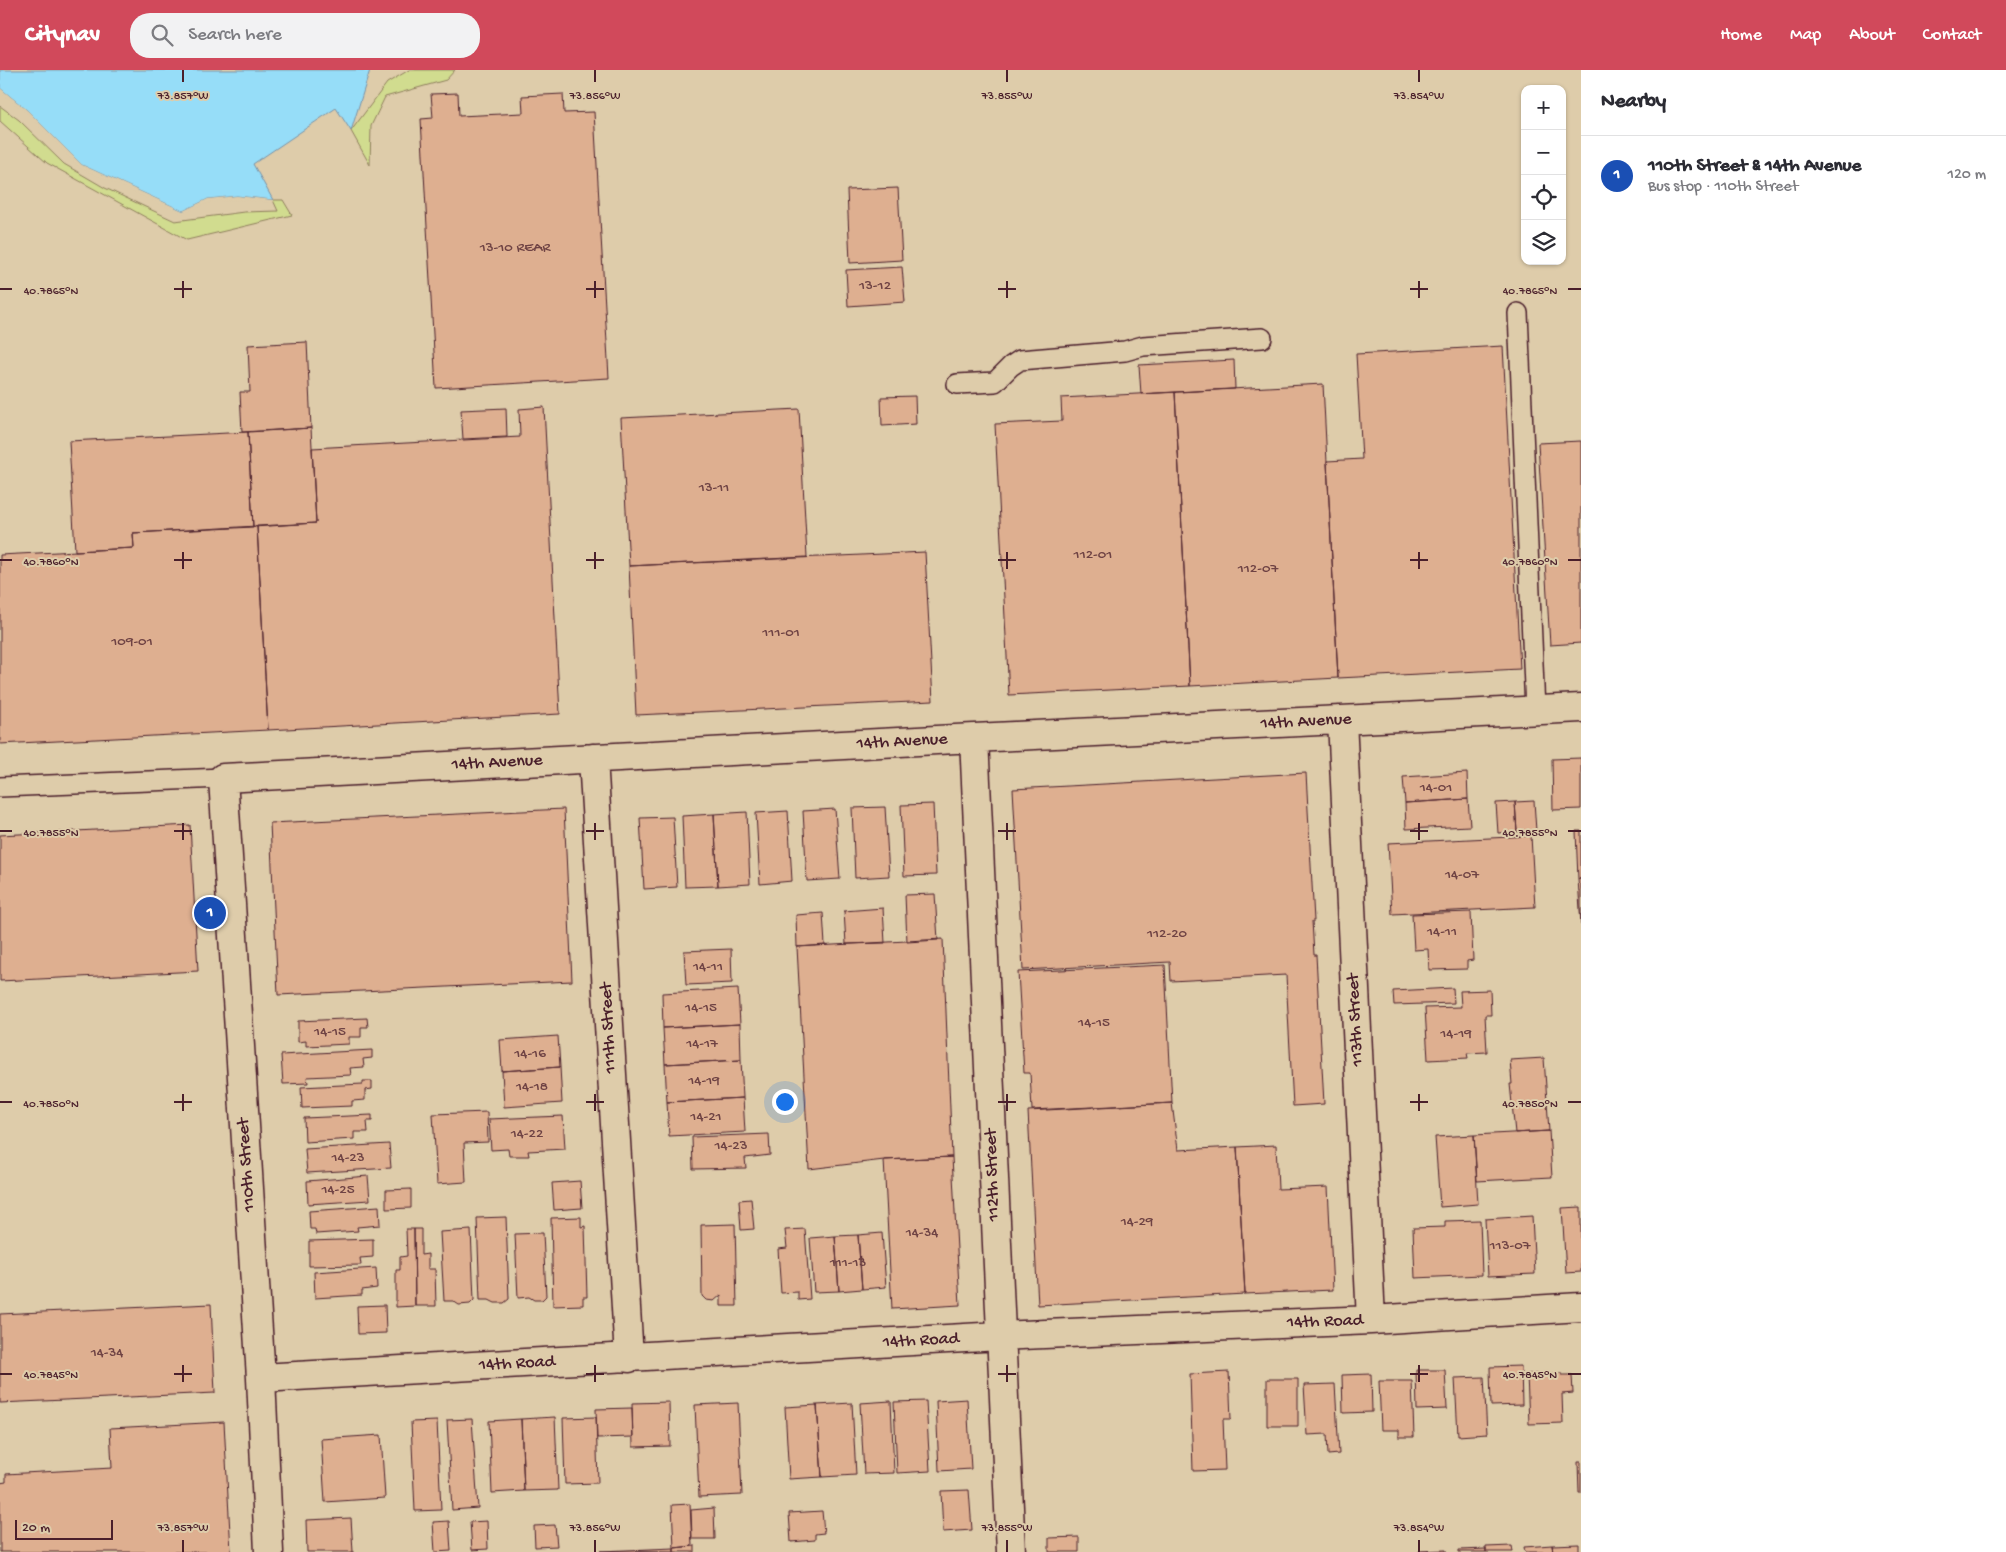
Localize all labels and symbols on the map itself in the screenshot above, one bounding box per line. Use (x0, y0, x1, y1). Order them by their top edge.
text: 73.857°W (157, 90, 208, 104)
text: 73.856°W (569, 90, 620, 104)
text: 73.855°W (980, 90, 1033, 104)
text: 73.854°W (1393, 90, 1444, 104)
house number: 13-10 REAR (479, 239, 551, 257)
house number: 13-12 (858, 277, 891, 295)
text: 40.7865°N (24, 285, 79, 299)
text: 40.7865°N (1503, 285, 1558, 299)
house number: 13-11 (698, 479, 729, 497)
house number: 112-01 (1073, 546, 1112, 564)
text: 40.7860°N (23, 556, 79, 570)
text: 40.7860°N (1502, 556, 1558, 570)
house number: 112-07 (1237, 560, 1279, 578)
house number: 111-01 (761, 624, 800, 642)
house number: 109-01 (110, 633, 153, 651)
street label: 14th Avenue (1259, 709, 1353, 735)
street label: 14th Avenue (855, 729, 949, 755)
street label: 14th Avenue (450, 750, 544, 776)
house number: 14-01 (1419, 779, 1452, 797)
text: 40.7855°N (24, 827, 79, 841)
text: 40.7855°N (1503, 827, 1558, 841)
house number: 14-07 (1444, 866, 1480, 884)
pin: 1 (194, 894, 226, 932)
house number: 14-11 (1426, 923, 1457, 941)
house number: 112-20 (1146, 925, 1187, 943)
house number: 14-11 (692, 958, 723, 976)
street label: 113th Street (1343, 971, 1369, 1068)
street label: 111th Street (596, 980, 622, 1075)
house number: 14-15 (684, 999, 717, 1017)
house number: 14-15 (1077, 1014, 1110, 1032)
house number: 14-15 (313, 1023, 346, 1041)
house number: 14-19 (1439, 1025, 1472, 1043)
house number: 14-17 (685, 1035, 719, 1053)
house number: 14-16 (513, 1045, 546, 1063)
house number: 14-19 (687, 1072, 720, 1090)
house number: 14-18 (515, 1078, 548, 1096)
your location (772, 1089, 798, 1115)
text: 40.7850°N (23, 1098, 79, 1112)
text: 40.7850°N (1502, 1098, 1558, 1112)
house number: 14-21 (689, 1108, 722, 1126)
street label: 110th Street (233, 1116, 261, 1214)
house number: 14-22 (510, 1125, 543, 1143)
street label: 112th Street (981, 1127, 1005, 1223)
house number: 14-23 (713, 1137, 748, 1155)
house number: 14-23 (330, 1149, 365, 1167)
house number: 14-25 (320, 1181, 355, 1199)
house number: 14-29 (1120, 1213, 1154, 1231)
house number: 14-34 (905, 1224, 938, 1242)
house number: 113-07 (1489, 1237, 1532, 1255)
house number: 111-13 (829, 1254, 867, 1272)
street label: 14th Road (1285, 1310, 1365, 1334)
street label: 14th Road (881, 1328, 961, 1354)
house number: 14-34 (90, 1344, 123, 1362)
street label: 14th Road (477, 1351, 557, 1377)
text: 40.7845°N (24, 1369, 78, 1383)
text: 40.7845°N (1503, 1369, 1557, 1383)
scale bar (15, 1517, 112, 1540)
text: 73.857°W (157, 1522, 208, 1536)
text: 73.856°W (569, 1522, 620, 1536)
text: 73.855°W (980, 1522, 1033, 1536)
text: 73.854°W (1393, 1522, 1444, 1536)

